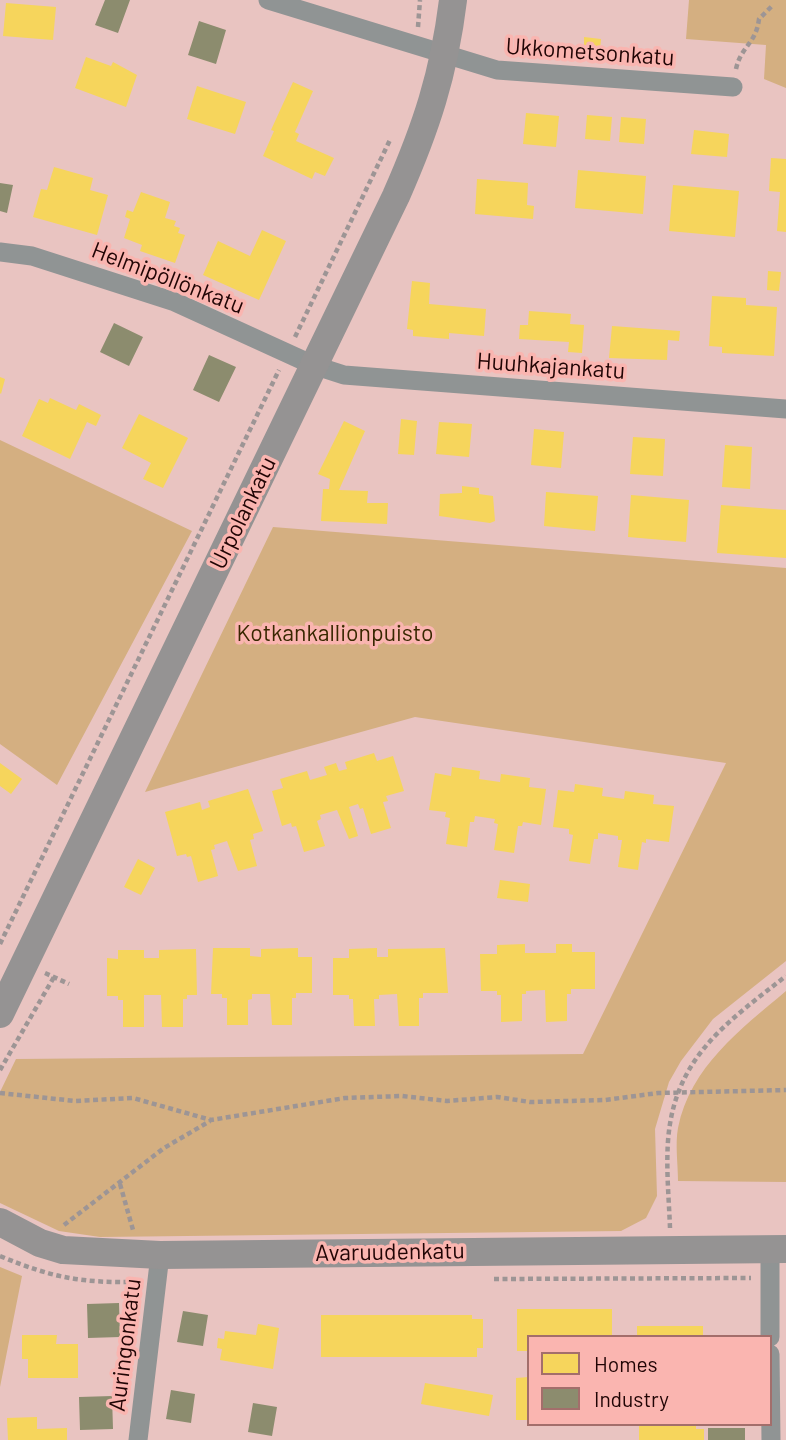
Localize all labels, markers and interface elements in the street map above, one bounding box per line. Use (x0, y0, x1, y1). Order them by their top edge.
street label: Ukkometsonkatu (505, 32, 675, 72)
street label: Helmipöllönkatu (88, 236, 248, 320)
street label: Huuhkajankatu (476, 347, 626, 385)
street label: Urpolankatu (204, 452, 282, 574)
park label: Kotkankallionpuisto (237, 619, 433, 647)
street label: Avaruudenkatu (315, 1237, 465, 1267)
street label: Auringonkatu (103, 1277, 147, 1413)
legend (527, 1335, 772, 1426)
text: Homes (594, 1351, 658, 1376)
text: Industry (594, 1386, 669, 1411)

